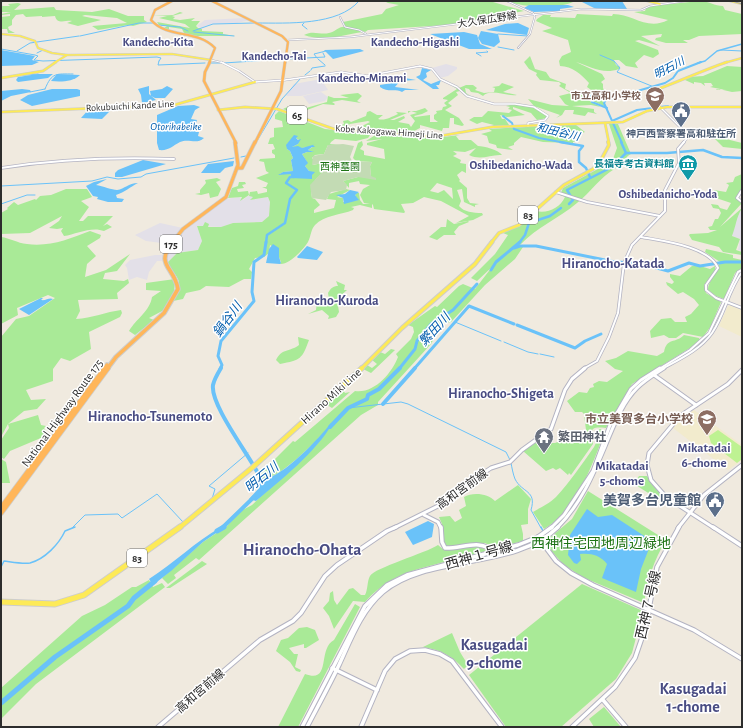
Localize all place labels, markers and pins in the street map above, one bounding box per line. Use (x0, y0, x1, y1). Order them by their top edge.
school or university icon: 市立高和小学校 (644, 85, 666, 113)
place label: 市立高和小学校 (571, 90, 641, 101)
public building icon: 神戸西警察署高和駐在所 (670, 100, 692, 128)
place label: 神戸西警察署高和駐在所 (626, 128, 736, 139)
museum icon: 長福寺考古資料館 (677, 153, 699, 181)
place label: 長福寺考古資料館 (594, 158, 674, 169)
school or university icon: 市立美賀多台小学校 (696, 408, 718, 436)
place label: 市立美賀多台小学校 (585, 412, 693, 425)
temple icon: 繁田神社 (533, 426, 555, 454)
place label: 繁田神社 (558, 430, 606, 443)
public building icon: 美賀多台児童館 (704, 490, 726, 518)
place label: 美賀多台児童館 (603, 492, 701, 508)

